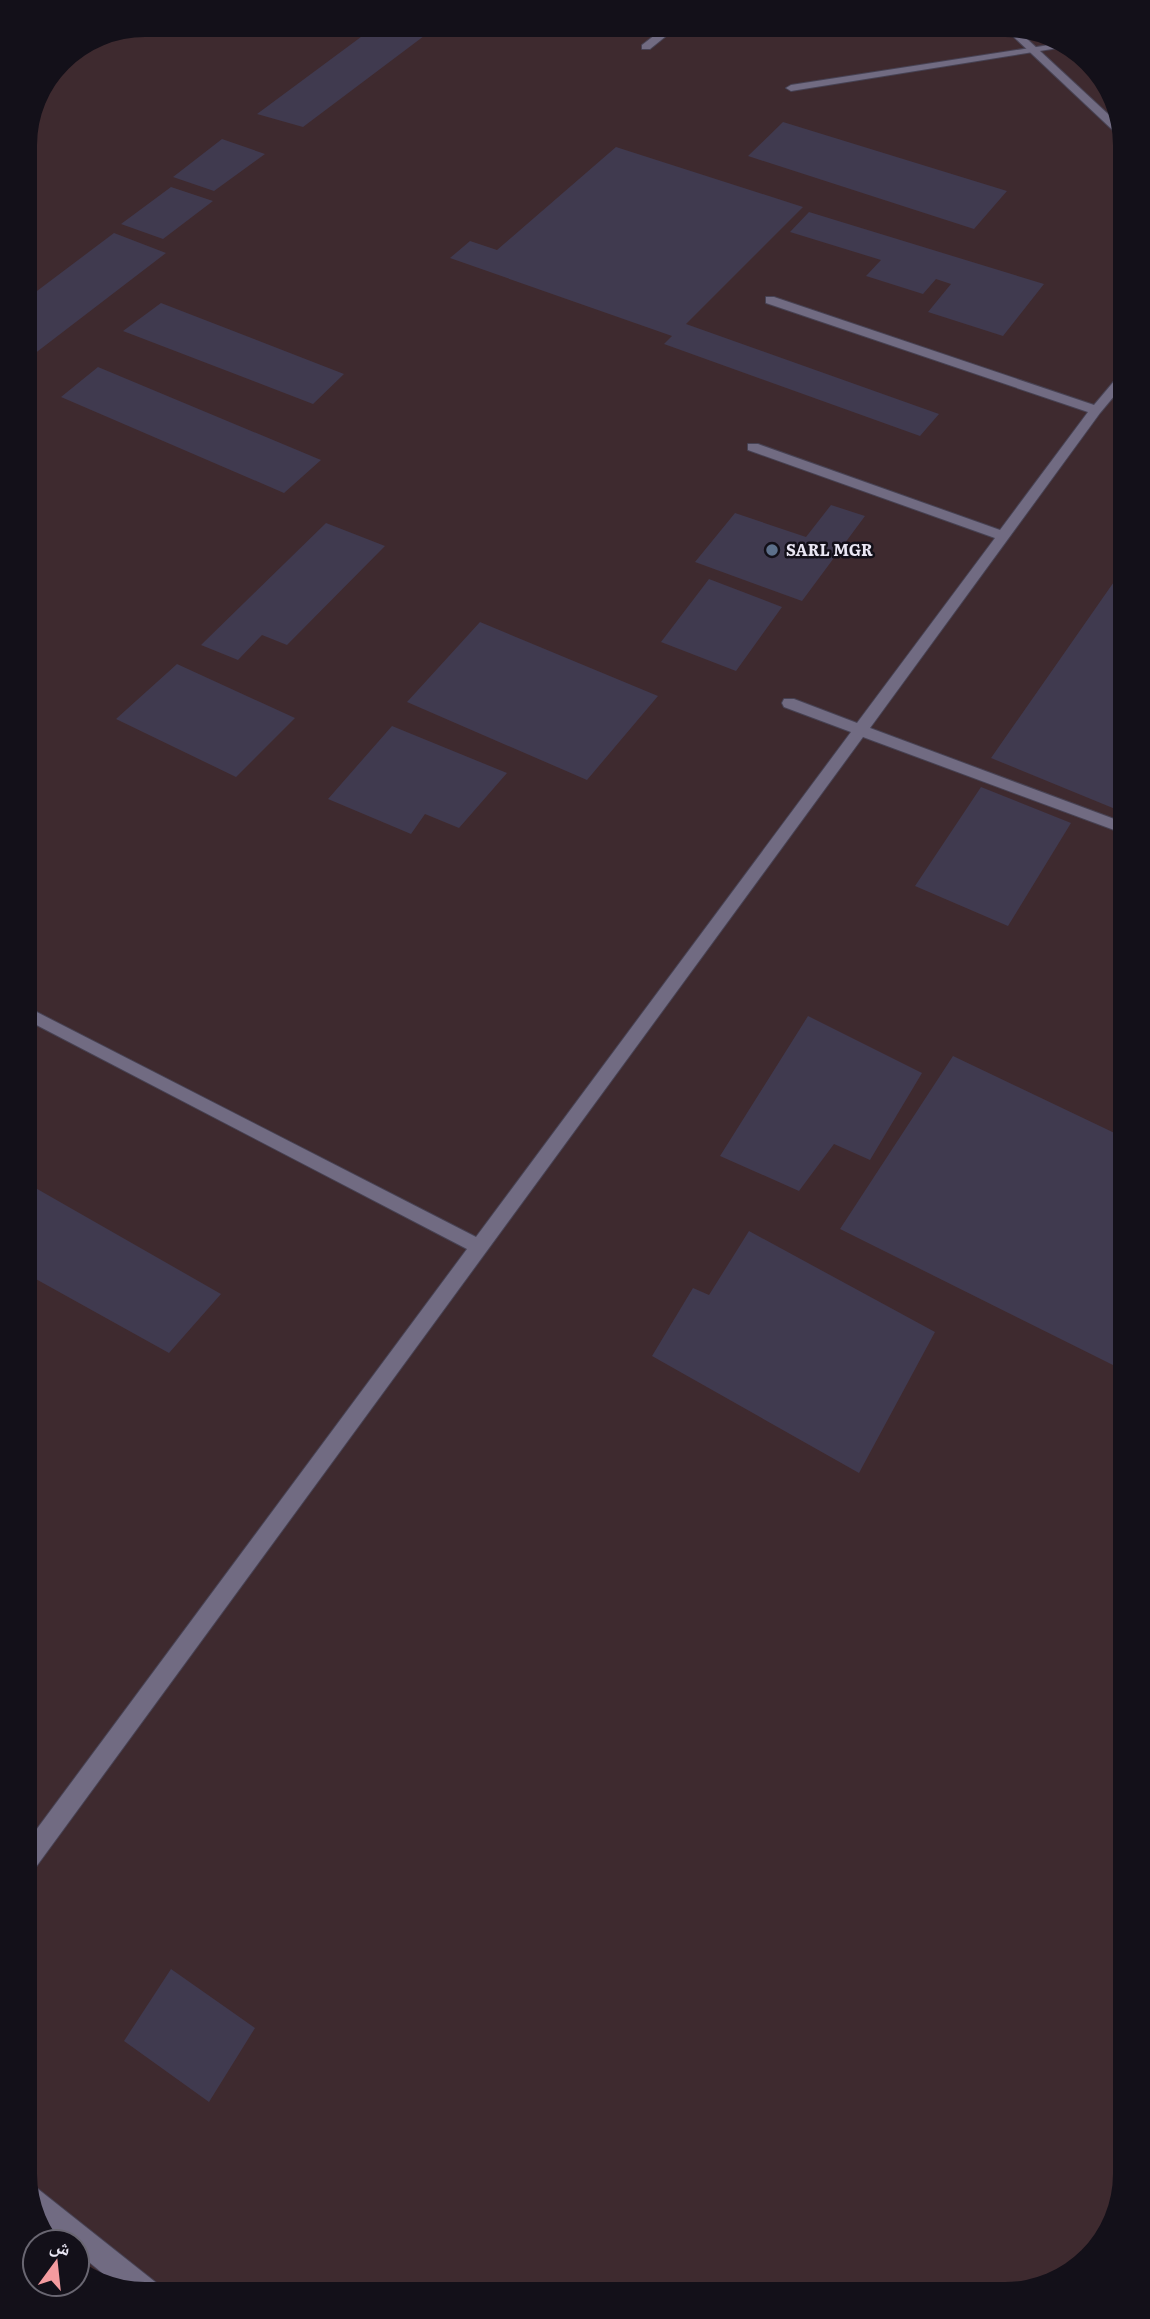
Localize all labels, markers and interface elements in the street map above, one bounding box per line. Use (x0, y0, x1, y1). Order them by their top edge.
place label: SARL MGR (786, 537, 873, 561)
marker: SARL MGR (764, 542, 780, 558)
north arrow (21, 2228, 91, 2298)
text: ش (47, 2229, 74, 2262)

